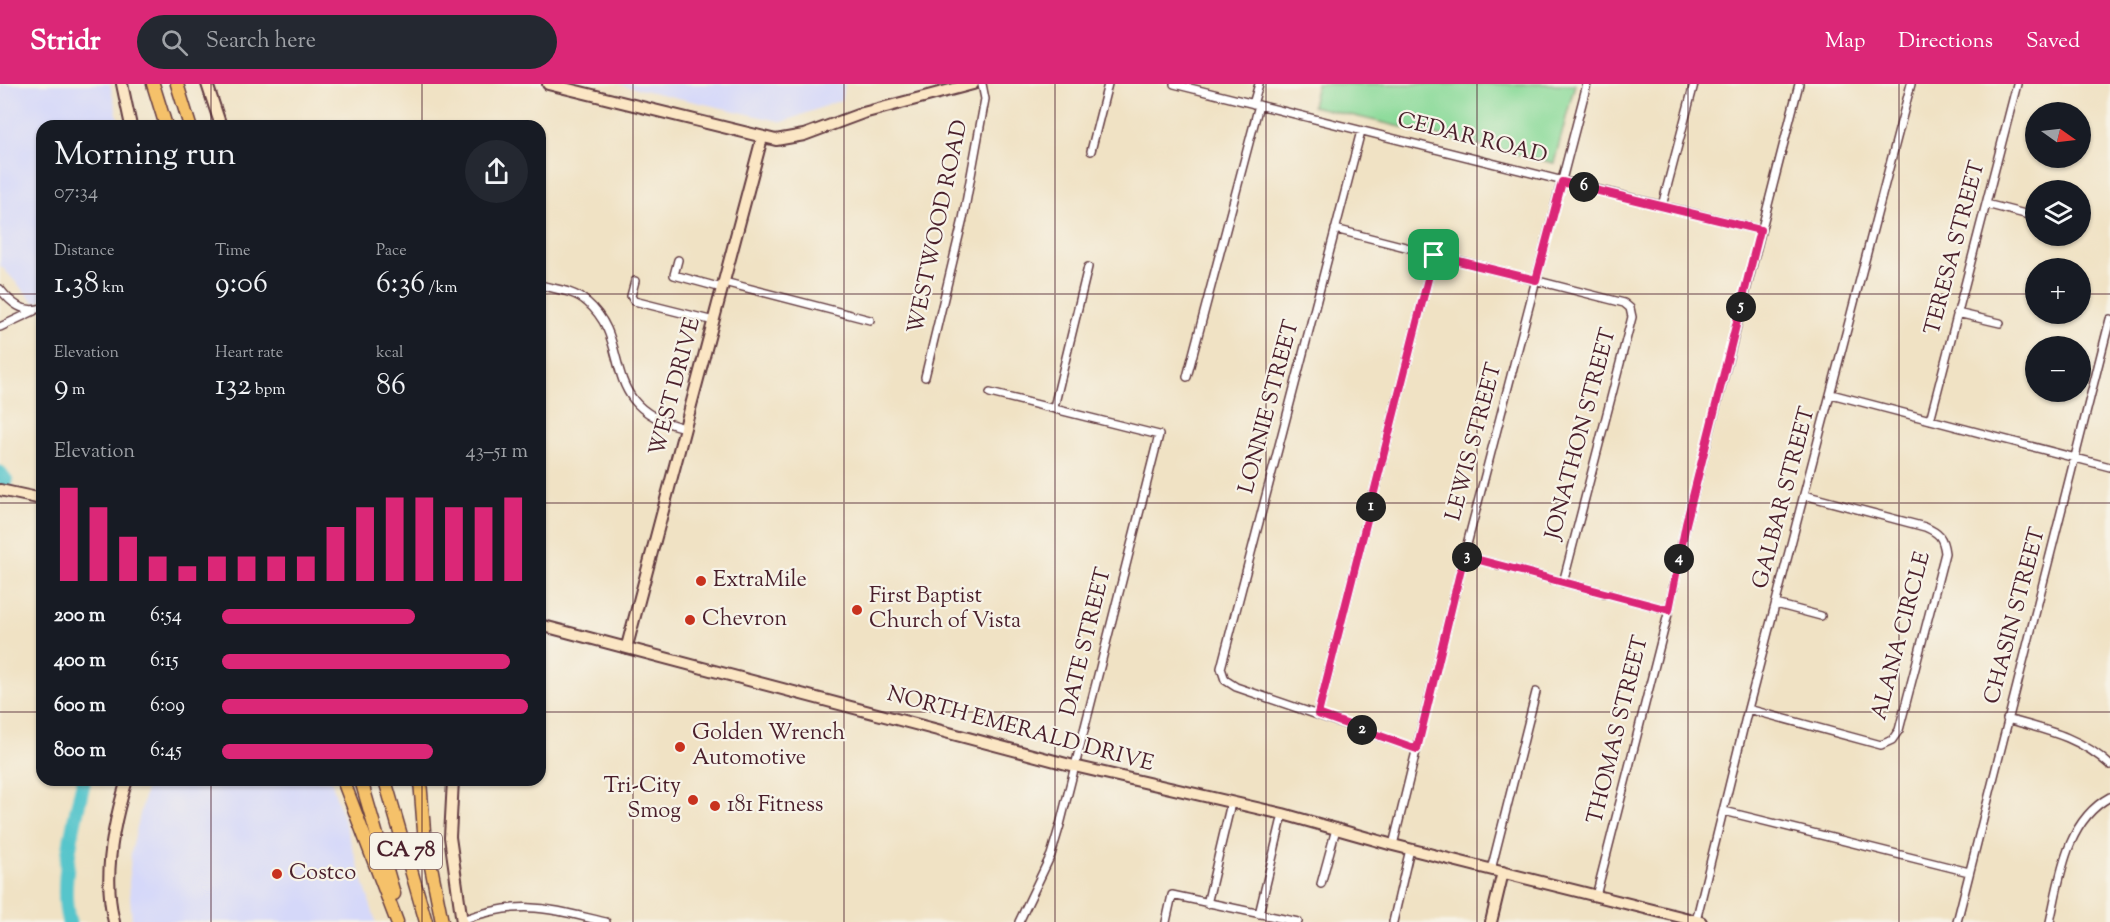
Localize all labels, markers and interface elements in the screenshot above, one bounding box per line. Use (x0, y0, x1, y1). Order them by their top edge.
search box (137, 15, 557, 69)
text: Stridr (30, 22, 101, 62)
icon: search (158, 26, 191, 59)
text: Search here (206, 26, 316, 58)
text: Map (1825, 27, 1865, 57)
text: Directions (1898, 27, 1993, 57)
text: Saved (2026, 27, 2080, 57)
north arrow (2025, 102, 2091, 168)
map controls (2025, 102, 2091, 402)
street label: CEDAR ROAD (1393, 105, 1551, 173)
street label: WESTWOOD ROAD (901, 117, 977, 337)
text: Morning run (54, 132, 236, 180)
button: share (465, 140, 528, 203)
street label: TERESA STREET (1917, 157, 1995, 339)
pin: 6 (1569, 172, 1599, 202)
text: 6 (1580, 175, 1588, 198)
text: 07:34 (54, 179, 98, 208)
button: layers (2025, 180, 2091, 246)
pin (1408, 229, 1459, 280)
icon: arrive (1417, 238, 1450, 271)
text: Distance (54, 240, 114, 263)
text: Time (215, 240, 251, 263)
text: Pace (376, 240, 407, 263)
button: + (2025, 258, 2091, 324)
text: 1.38 (54, 263, 99, 306)
text: 9:06 (215, 263, 268, 306)
text: 6:36 (376, 263, 425, 306)
text: km (99, 277, 124, 300)
text: /km (425, 277, 458, 300)
pin: 5 (1726, 292, 1756, 322)
text: 5 (1738, 295, 1744, 318)
street label: WEST DRIVE (642, 314, 710, 460)
street label: LONNIE STREET (1231, 316, 1309, 497)
street label: JONATHON STREET (1538, 324, 1626, 544)
button: − (2025, 336, 2091, 402)
text: Elevation (54, 342, 119, 365)
text: Heart rate (215, 342, 283, 365)
text: kcal (376, 342, 404, 365)
street label: LEWIS STREET (1439, 359, 1512, 525)
text: 9 (54, 365, 69, 408)
text: 132 (215, 365, 251, 408)
text: 86 (376, 365, 406, 408)
text: m (69, 379, 85, 402)
text: bpm (251, 379, 286, 402)
street label: GALBAR STREET (1745, 403, 1825, 593)
text: Elevation (54, 438, 135, 467)
text: 43–51 m (466, 438, 528, 467)
pin: 1 (1356, 492, 1386, 522)
text: 1 (1368, 495, 1374, 518)
street label: CHASIN STREET (1977, 524, 2055, 708)
pin: 3 (1452, 542, 1482, 572)
pin: 4 (1664, 544, 1694, 574)
text: 3 (1464, 545, 1470, 568)
text: 4 (1675, 547, 1683, 570)
street label: ALANA CIRCLE (1864, 548, 1940, 724)
street label: DATE STREET (1053, 564, 1121, 720)
place label: ExtraMile (713, 565, 807, 597)
marker: ExtraMile (694, 574, 708, 588)
place label: First Baptist Church of Vista (869, 581, 1021, 638)
text: 200 m (54, 602, 105, 631)
text: 6:54 (150, 602, 182, 631)
marker: First Baptist Church of Vista (850, 603, 864, 617)
place label: Chevron (702, 604, 787, 636)
marker: Chevron (683, 613, 697, 627)
street label: THOMAS STREET (1580, 632, 1658, 828)
text: 400 m (54, 647, 106, 676)
text: 6:15 (150, 647, 179, 676)
street label: NORTH EMERALD DRIVE (883, 679, 1157, 781)
text: 600 m (54, 692, 106, 721)
text: 6:09 (150, 692, 185, 721)
pin: 2 (1347, 715, 1377, 745)
place label: Golden Wrench Automotive (692, 718, 845, 775)
text: 2 (1358, 718, 1366, 741)
text: 800 m (54, 737, 106, 766)
text: 6:45 (150, 737, 182, 766)
marker: Golden Wrench Automotive (673, 740, 687, 754)
place label: Tri-City Smog (604, 771, 681, 828)
place label: 181 Fitness (727, 790, 824, 822)
marker: Tri-City Smog (686, 793, 700, 807)
marker: 181 Fitness (708, 799, 722, 813)
road number: CA 78 (370, 833, 442, 869)
place label: Costco (289, 858, 356, 890)
marker: Costco (270, 867, 284, 881)

